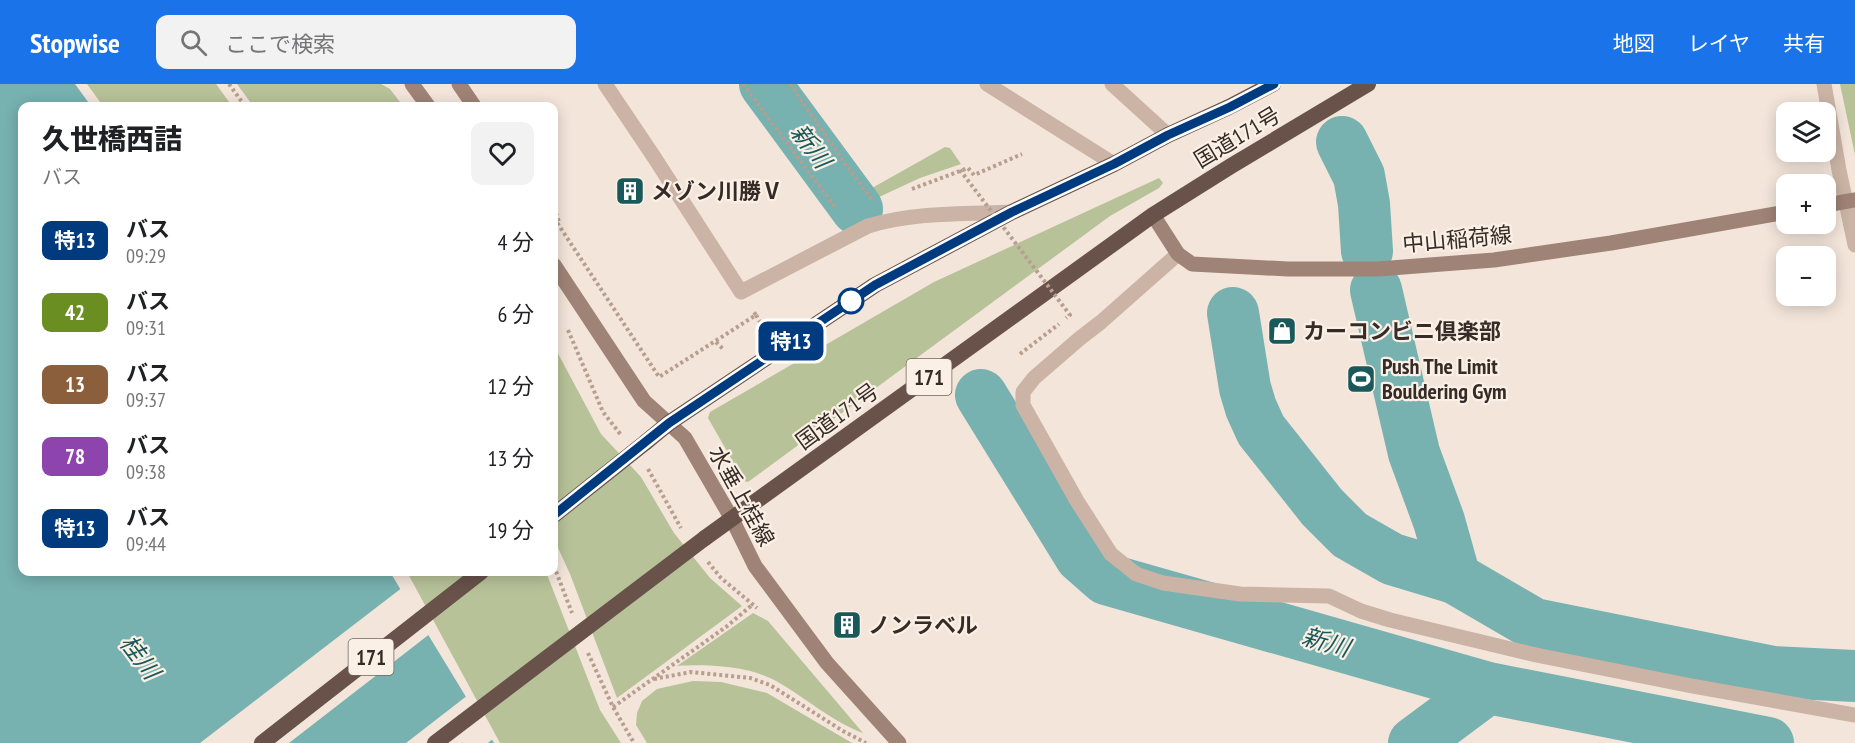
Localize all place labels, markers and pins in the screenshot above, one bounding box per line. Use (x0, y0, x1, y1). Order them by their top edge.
building icon: メゾン川勝Ⅴ (614, 175, 646, 207)
place label: メゾン川勝Ⅴ (651, 177, 783, 205)
unlabelled marker (838, 288, 864, 314)
shop icon: カーコンビニ倶楽部 (1266, 315, 1298, 347)
place label: カーコンビニ倶楽部 (1303, 317, 1501, 345)
place label: Push The Limit Bouldering Gym (1382, 352, 1507, 405)
sports icon: Push The Limit Bouldering Gym (1345, 363, 1377, 395)
building icon: ノンラベル (831, 609, 863, 641)
place label: ノンラベル (868, 611, 978, 639)

